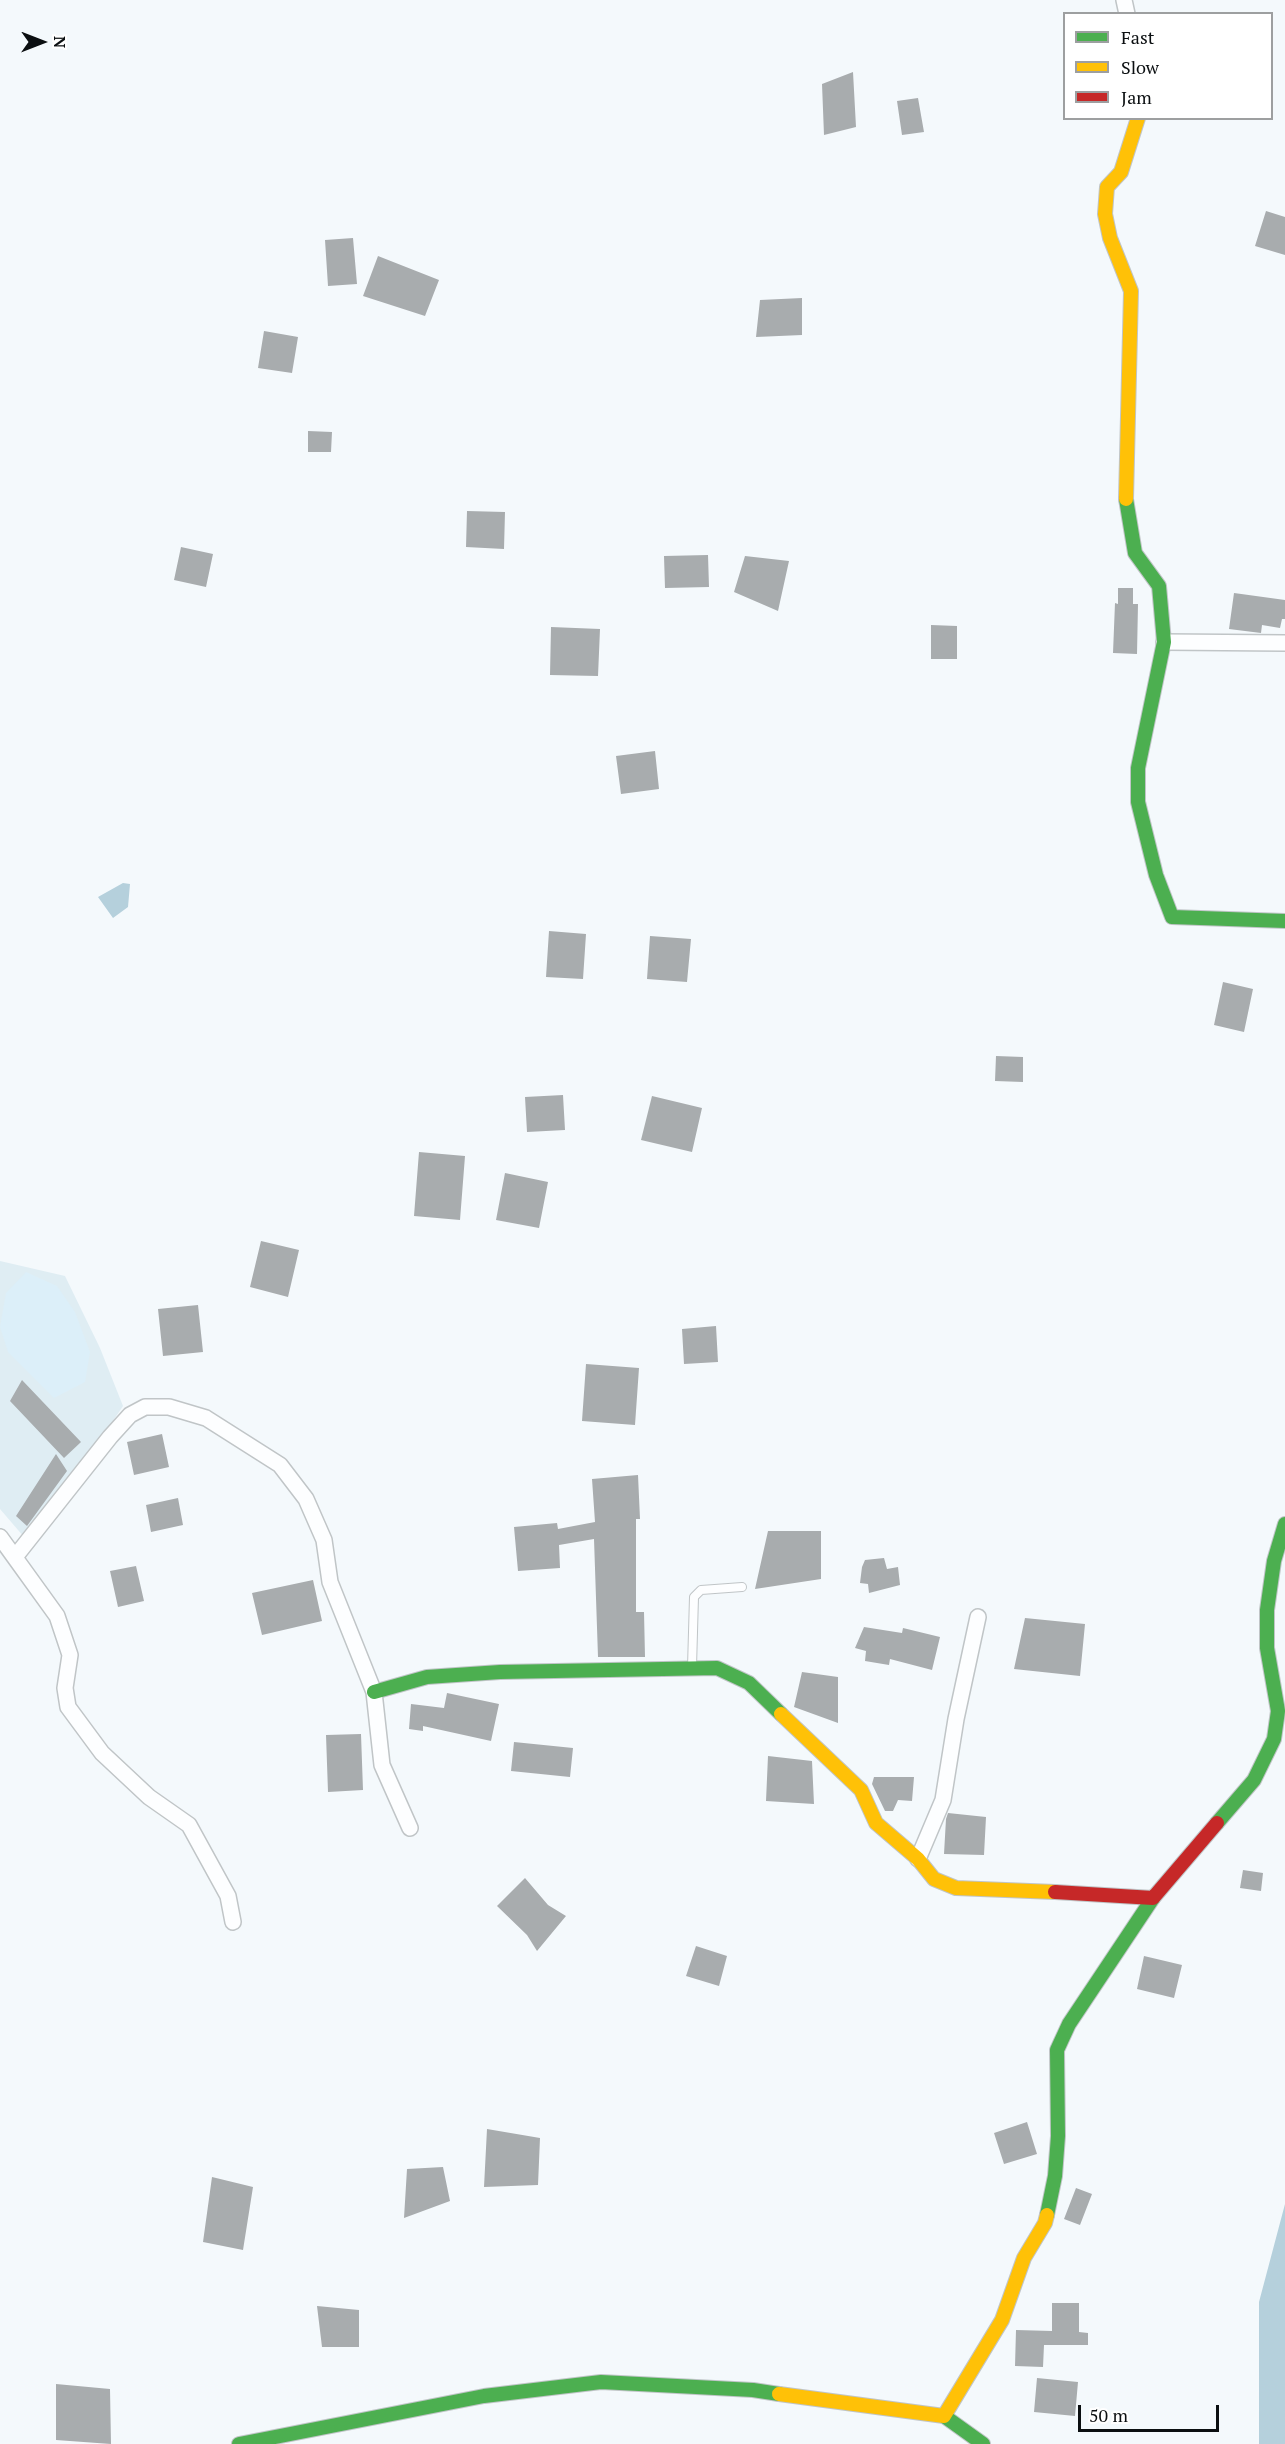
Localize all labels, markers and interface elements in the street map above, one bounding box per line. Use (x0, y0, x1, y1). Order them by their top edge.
north arrow (12, 12, 72, 72)
legend (1063, 12, 1273, 120)
text: Fast (1121, 25, 1154, 49)
text: N (49, 36, 71, 48)
text: Slow (1121, 55, 1159, 79)
text: Jam (1121, 85, 1152, 109)
scale bar (1081, 2393, 1222, 2431)
text: 50 m (1089, 2403, 1128, 2427)

